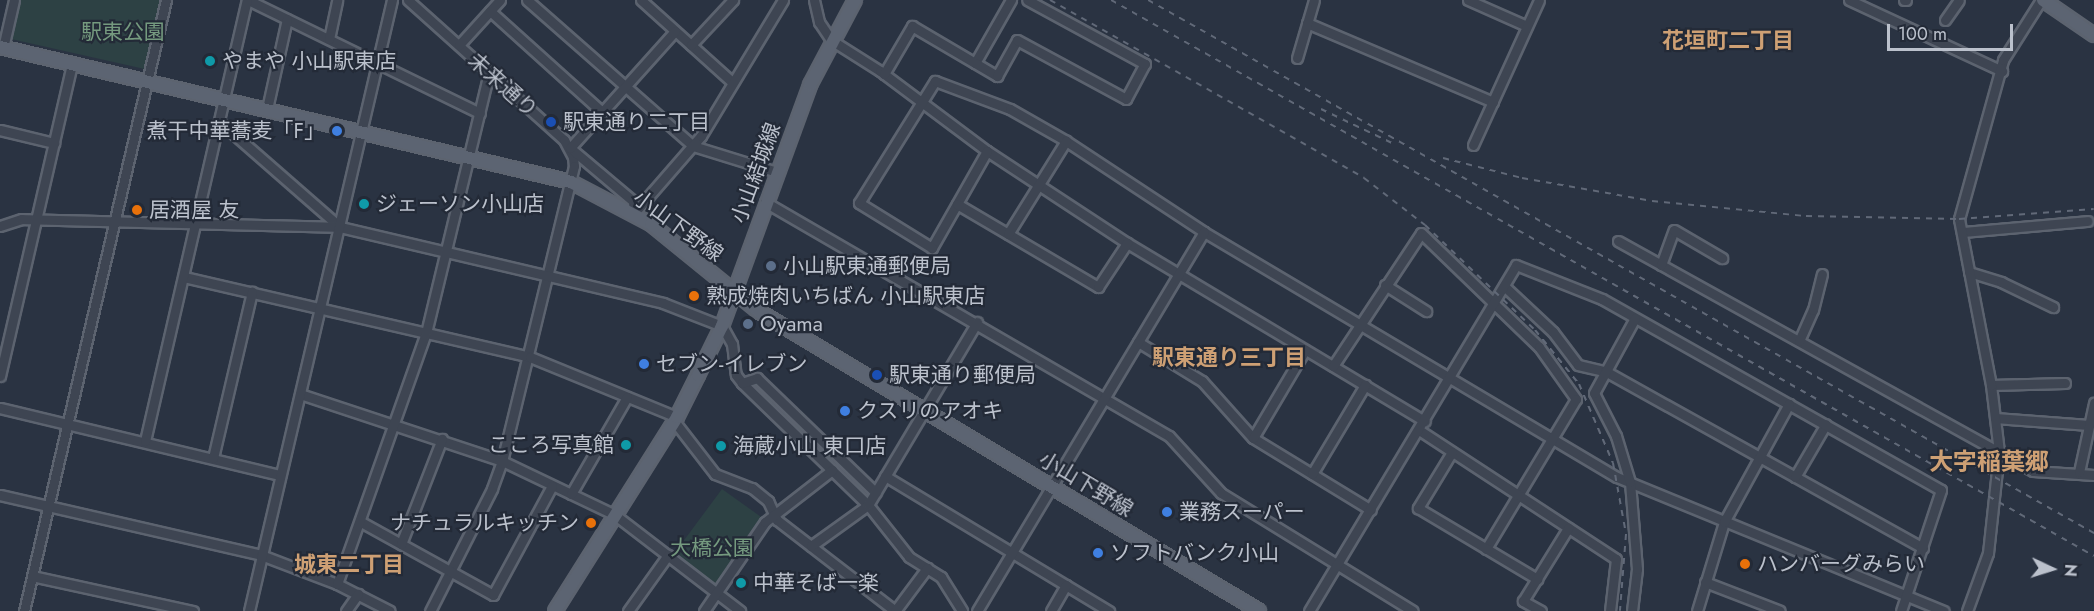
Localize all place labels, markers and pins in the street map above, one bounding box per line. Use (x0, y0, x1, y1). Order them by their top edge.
place label: やまや 小山駅東店 (222, 48, 396, 74)
marker: やまや 小山駅東店 (203, 54, 217, 68)
place label: 駅東通り二丁目 (563, 109, 710, 135)
marker: 駅東通り二丁目 (544, 115, 558, 129)
place label: 煮干中華蕎麦「F」 (147, 118, 325, 144)
marker: 煮干中華蕎麦「F」 (330, 124, 344, 138)
place label: ジェーソン小山店 (376, 191, 544, 217)
place label: 居酒屋 友 (149, 197, 239, 223)
marker: ジェーソン小山店 (357, 197, 371, 211)
marker: 居酒屋 友 (130, 203, 144, 217)
place label: 小山駅東通郵便局 (783, 253, 951, 279)
marker: 小山駅東通郵便局 (764, 259, 778, 273)
place label: 熟成焼肉いちばん 小山駅東店 (706, 283, 985, 309)
marker: 熟成焼肉いちばん 小山駅東店 (687, 289, 701, 303)
place label: Oyama (760, 311, 823, 337)
marker: Oyama (741, 317, 755, 331)
place label: セブン-イレブン (656, 351, 807, 377)
marker: セブン-イレブン (637, 357, 651, 371)
place label: 駅東通り郵便局 (889, 362, 1036, 388)
marker: 駅東通り郵便局 (870, 368, 884, 382)
place label: クスリのアオキ (857, 398, 1004, 424)
marker: クスリのアオキ (838, 404, 852, 418)
place label: こころ写真館 (488, 432, 614, 458)
place label: 海蔵小山 東口店 (733, 433, 886, 459)
marker: こころ写真館 (619, 438, 633, 452)
marker: 海蔵小山 東口店 (714, 439, 728, 453)
place label: 業務スーパー (1179, 499, 1305, 525)
marker: 業務スーパー (1160, 505, 1174, 519)
place label: ナチュラルキッチン (390, 510, 579, 536)
marker: ナチュラルキッチン (584, 516, 598, 530)
place label: ソフトバンク小山 (1110, 540, 1278, 566)
marker: ソフトバンク小山 (1091, 546, 1105, 560)
place label: ハンバーグみらい (1757, 551, 1925, 577)
marker: ハンバーグみらい (1738, 557, 1752, 571)
place label: 中華そば一楽 (753, 570, 879, 596)
marker: 中華そば一楽 (734, 576, 748, 590)

